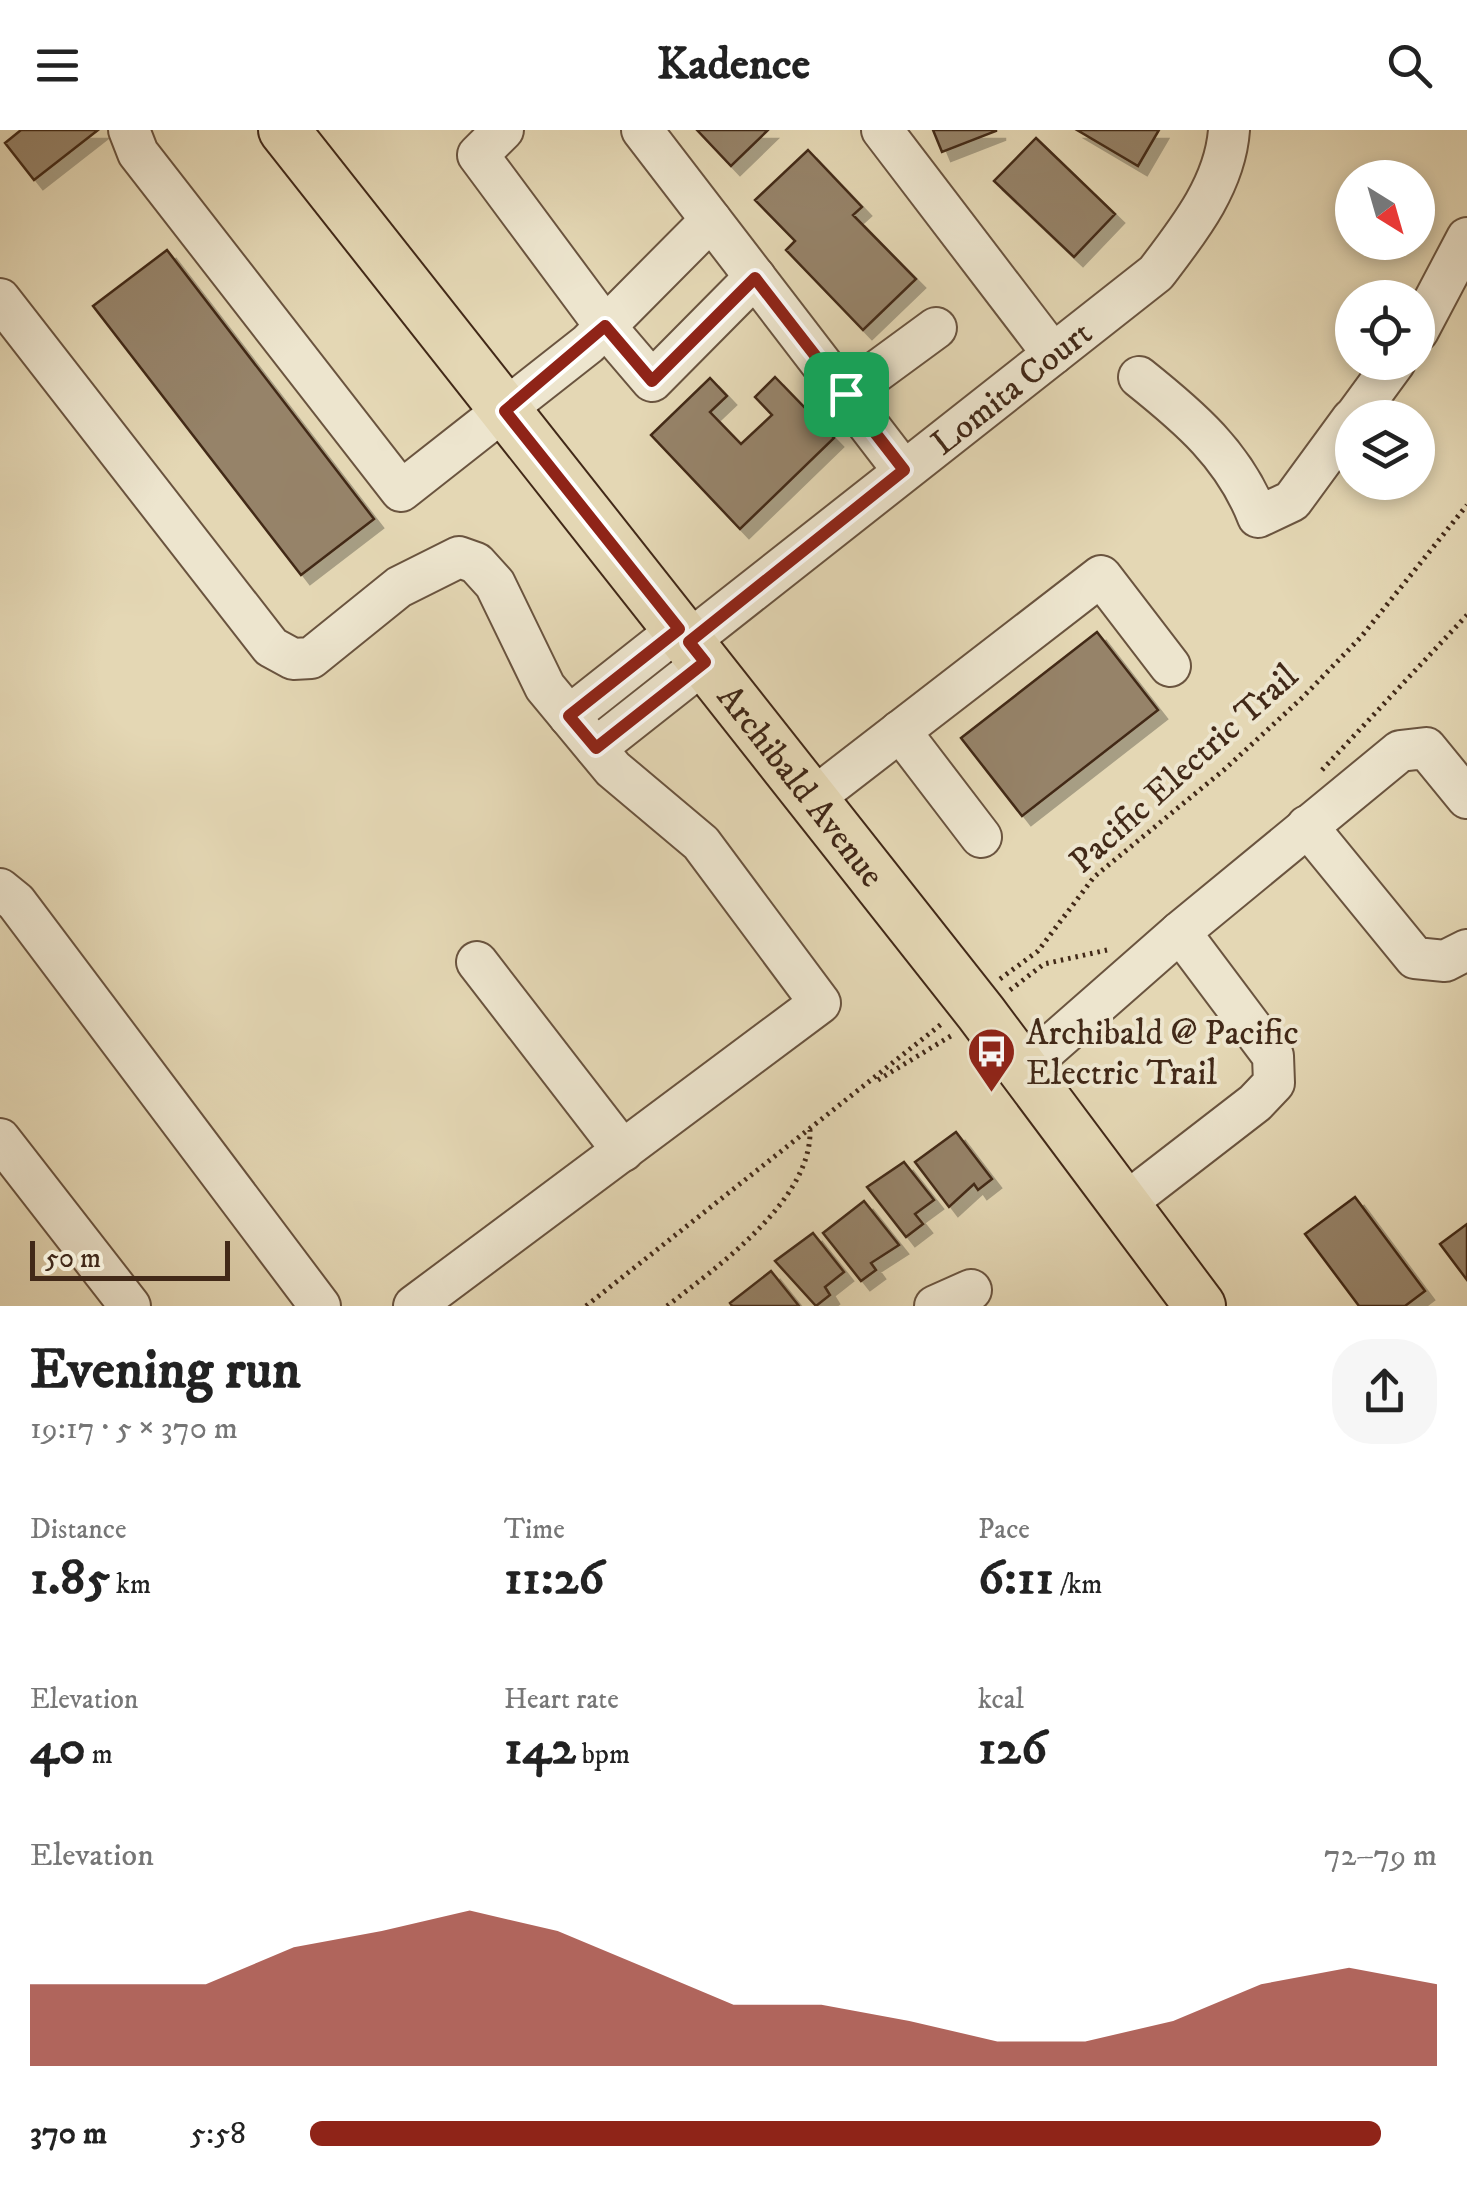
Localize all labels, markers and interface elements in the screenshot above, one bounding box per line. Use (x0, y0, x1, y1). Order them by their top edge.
text: Kadence (657, 37, 810, 93)
icon: menu (30, 38, 85, 93)
icon: search (1382, 38, 1437, 93)
north arrow (1335, 160, 1435, 260)
map controls (1335, 160, 1435, 500)
button: locate (1335, 280, 1435, 380)
street label: Lomita Court (923, 312, 1102, 466)
pin (804, 352, 889, 437)
icon: arrive (819, 367, 874, 422)
button: layers (1335, 400, 1435, 500)
street label: Pacific Electric Trail (1061, 655, 1308, 884)
street label: Archibald Avenue (706, 677, 893, 897)
place label: Archibald @ Pacific Electric Trail (1026, 1012, 1299, 1096)
bus stop icon: Archibald @ Pacific Electric Trail (965, 1026, 1017, 1094)
scale bar (30, 1236, 230, 1280)
text: 50 m (45, 1241, 101, 1276)
text: Evening run (30, 1337, 301, 1406)
button: share (1332, 1339, 1437, 1444)
text: 19:17 · 5 × 370 m (30, 1409, 238, 1449)
text: Distance (30, 1512, 126, 1547)
text: Time (504, 1512, 565, 1547)
text: Pace (978, 1512, 1030, 1547)
text: 1.85 (30, 1547, 110, 1610)
text: 11:26 (504, 1547, 604, 1610)
text: 6:11 (978, 1547, 1054, 1610)
text: km (110, 1567, 151, 1602)
text: /km (1054, 1567, 1102, 1602)
text: Elevation (30, 1682, 138, 1717)
text: Heart rate (504, 1682, 619, 1717)
text: kcal (978, 1682, 1024, 1717)
text: 40 (30, 1717, 86, 1780)
text: 142 (504, 1717, 576, 1780)
text: 126 (978, 1717, 1047, 1780)
text: m (86, 1737, 113, 1772)
text: bpm (576, 1737, 630, 1772)
text: Elevation (30, 1836, 154, 1876)
text: 72–79 m (1324, 1836, 1437, 1876)
text: 370 m (30, 2114, 107, 2154)
text: 5:58 (190, 2114, 246, 2154)

